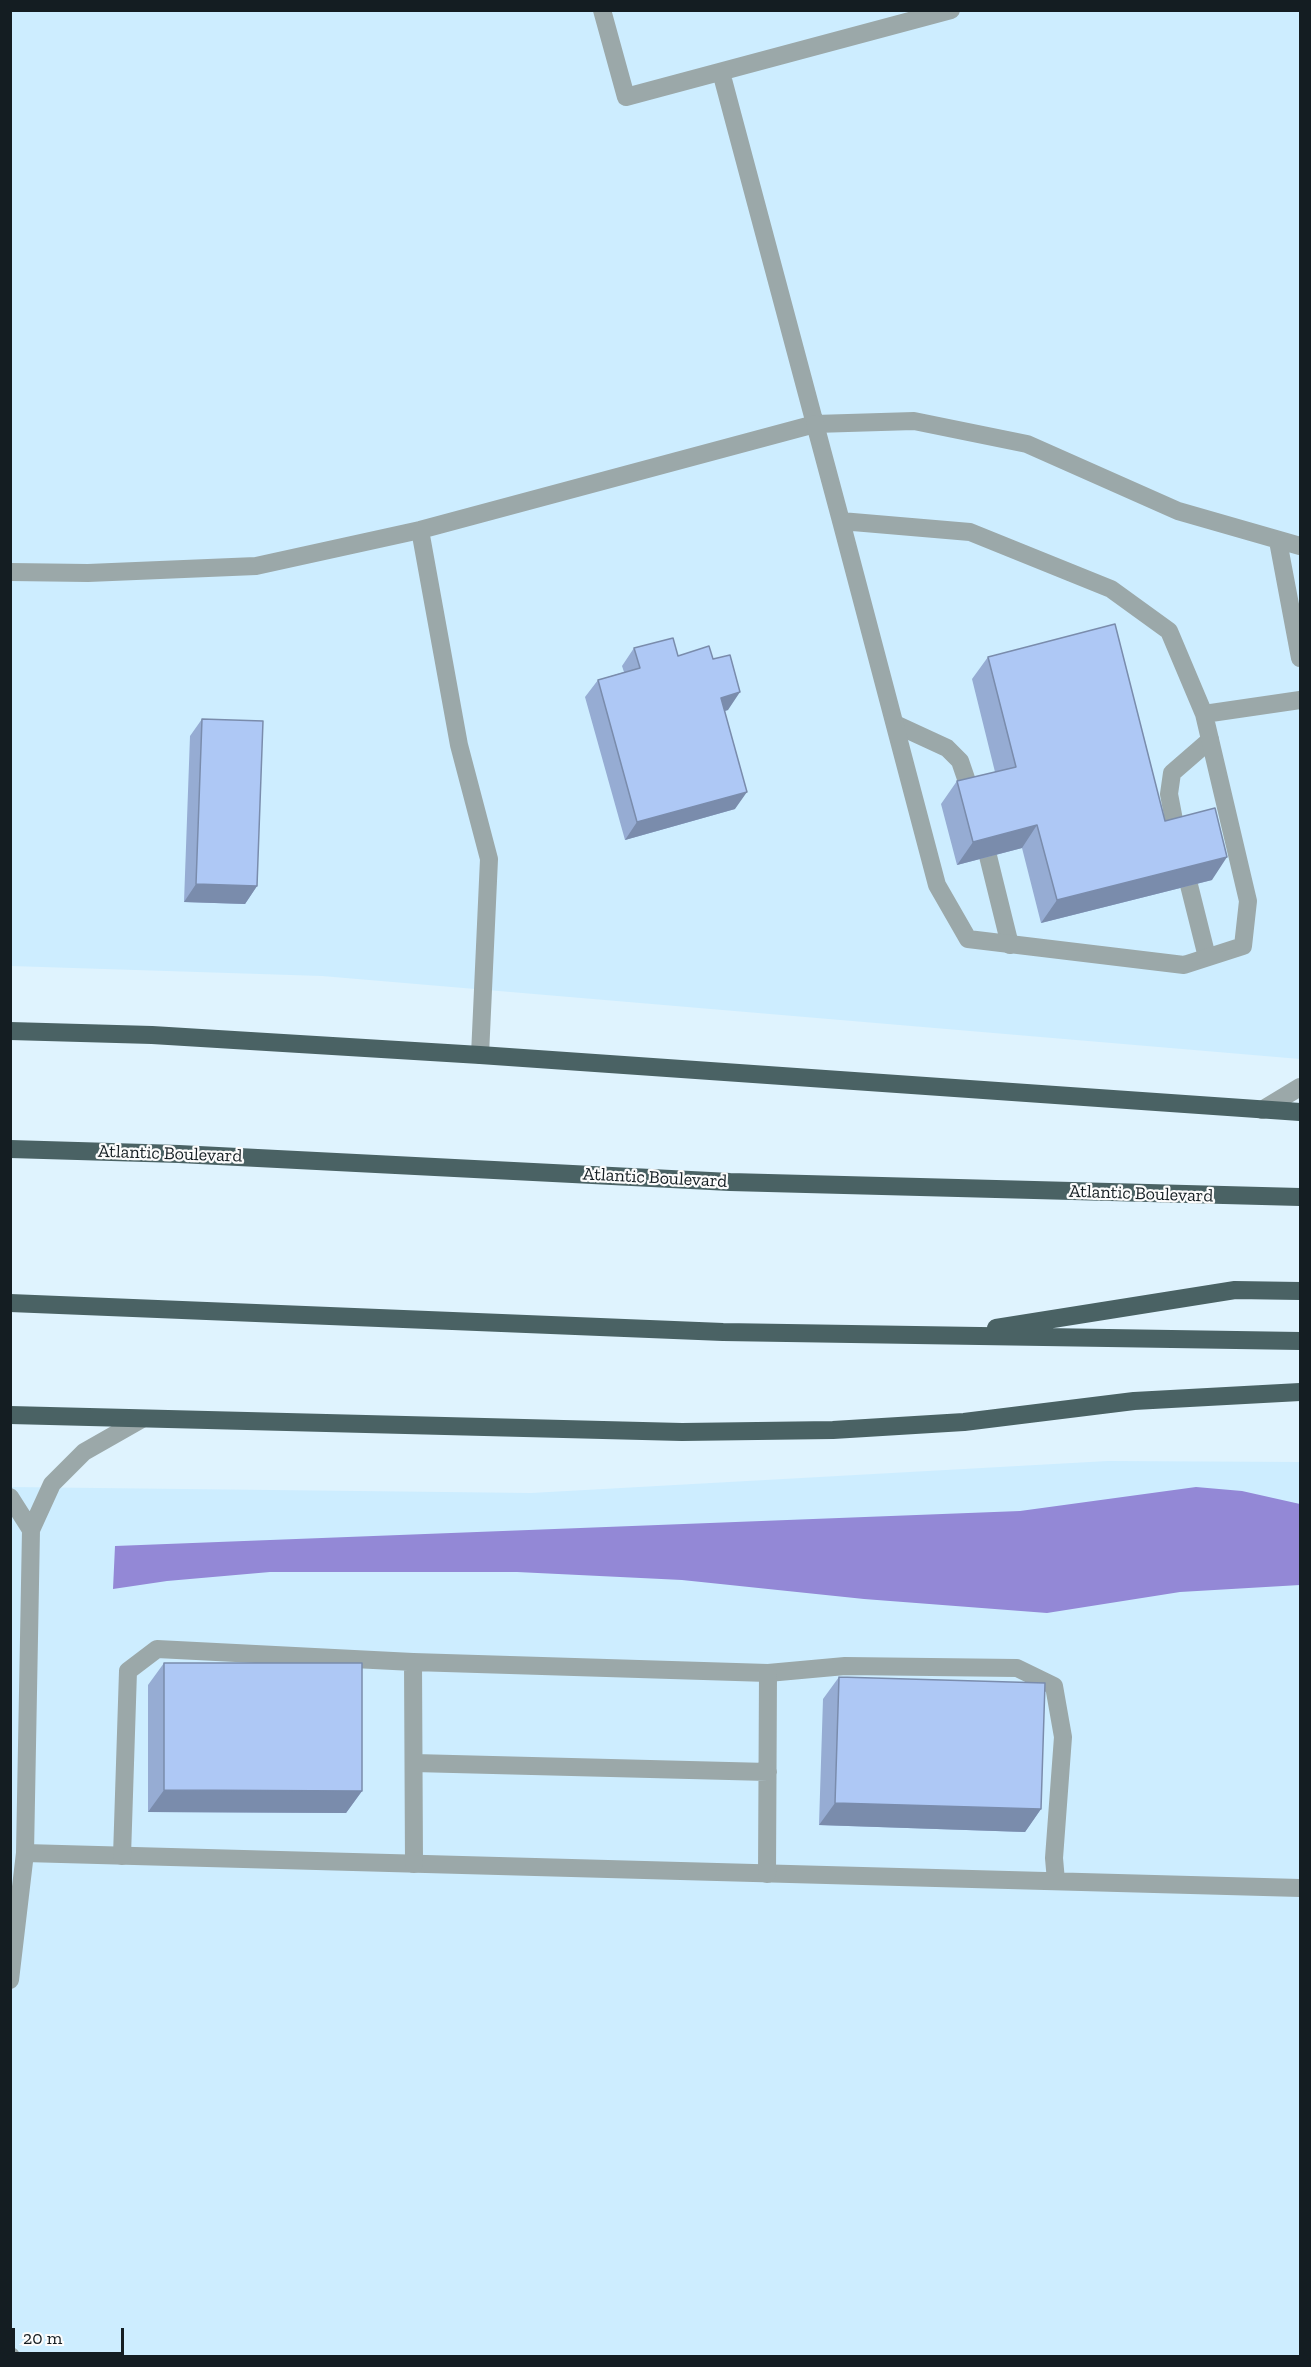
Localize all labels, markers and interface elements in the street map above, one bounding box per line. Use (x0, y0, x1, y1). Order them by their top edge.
street label: Atlantic Boulevard (97, 1141, 243, 1167)
street label: Atlantic Boulevard (582, 1163, 728, 1193)
street label: Atlantic Boulevard (1068, 1181, 1214, 1207)
scale bar (15, 2316, 128, 2354)
text: 20 m (23, 2327, 62, 2349)

